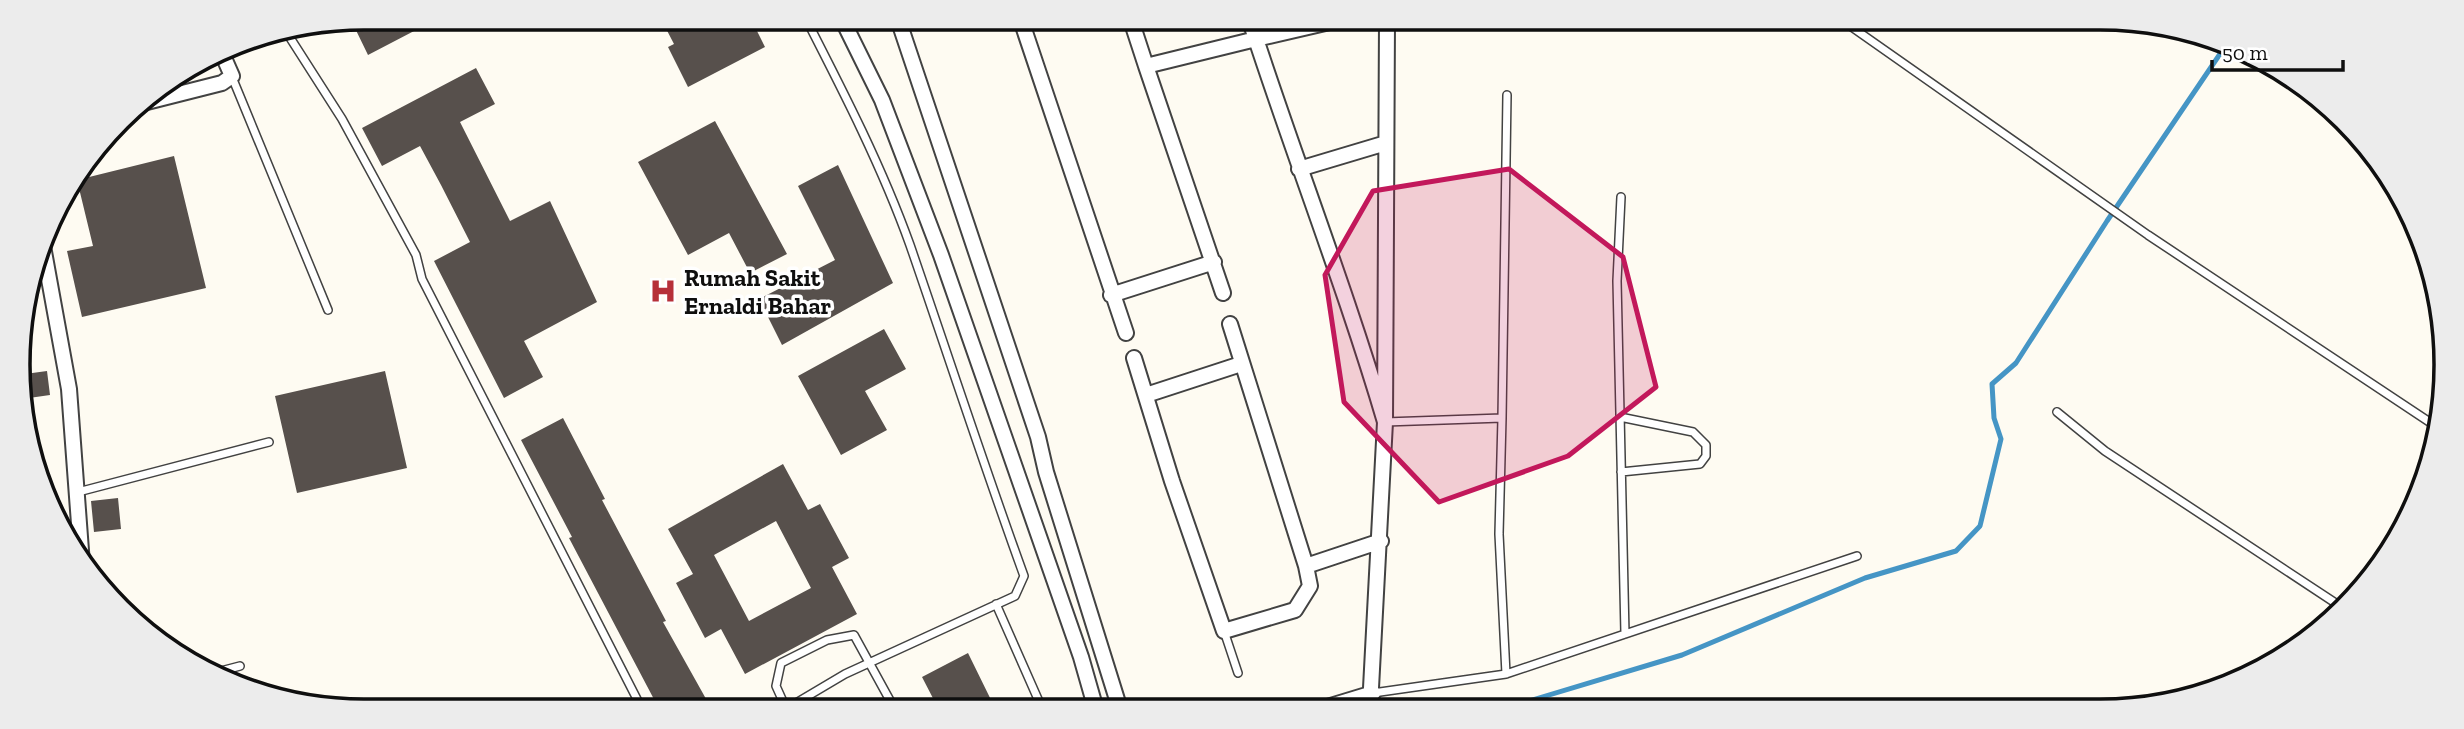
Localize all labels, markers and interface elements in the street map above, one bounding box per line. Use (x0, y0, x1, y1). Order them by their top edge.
scale bar (2212, 28, 2343, 72)
text: 50 m (2222, 40, 2268, 65)
place label: Rumah Sakit Ernaldi Bahar (684, 263, 832, 320)
hospital icon: Rumah Sakit Ernaldi Bahar (648, 276, 678, 306)

